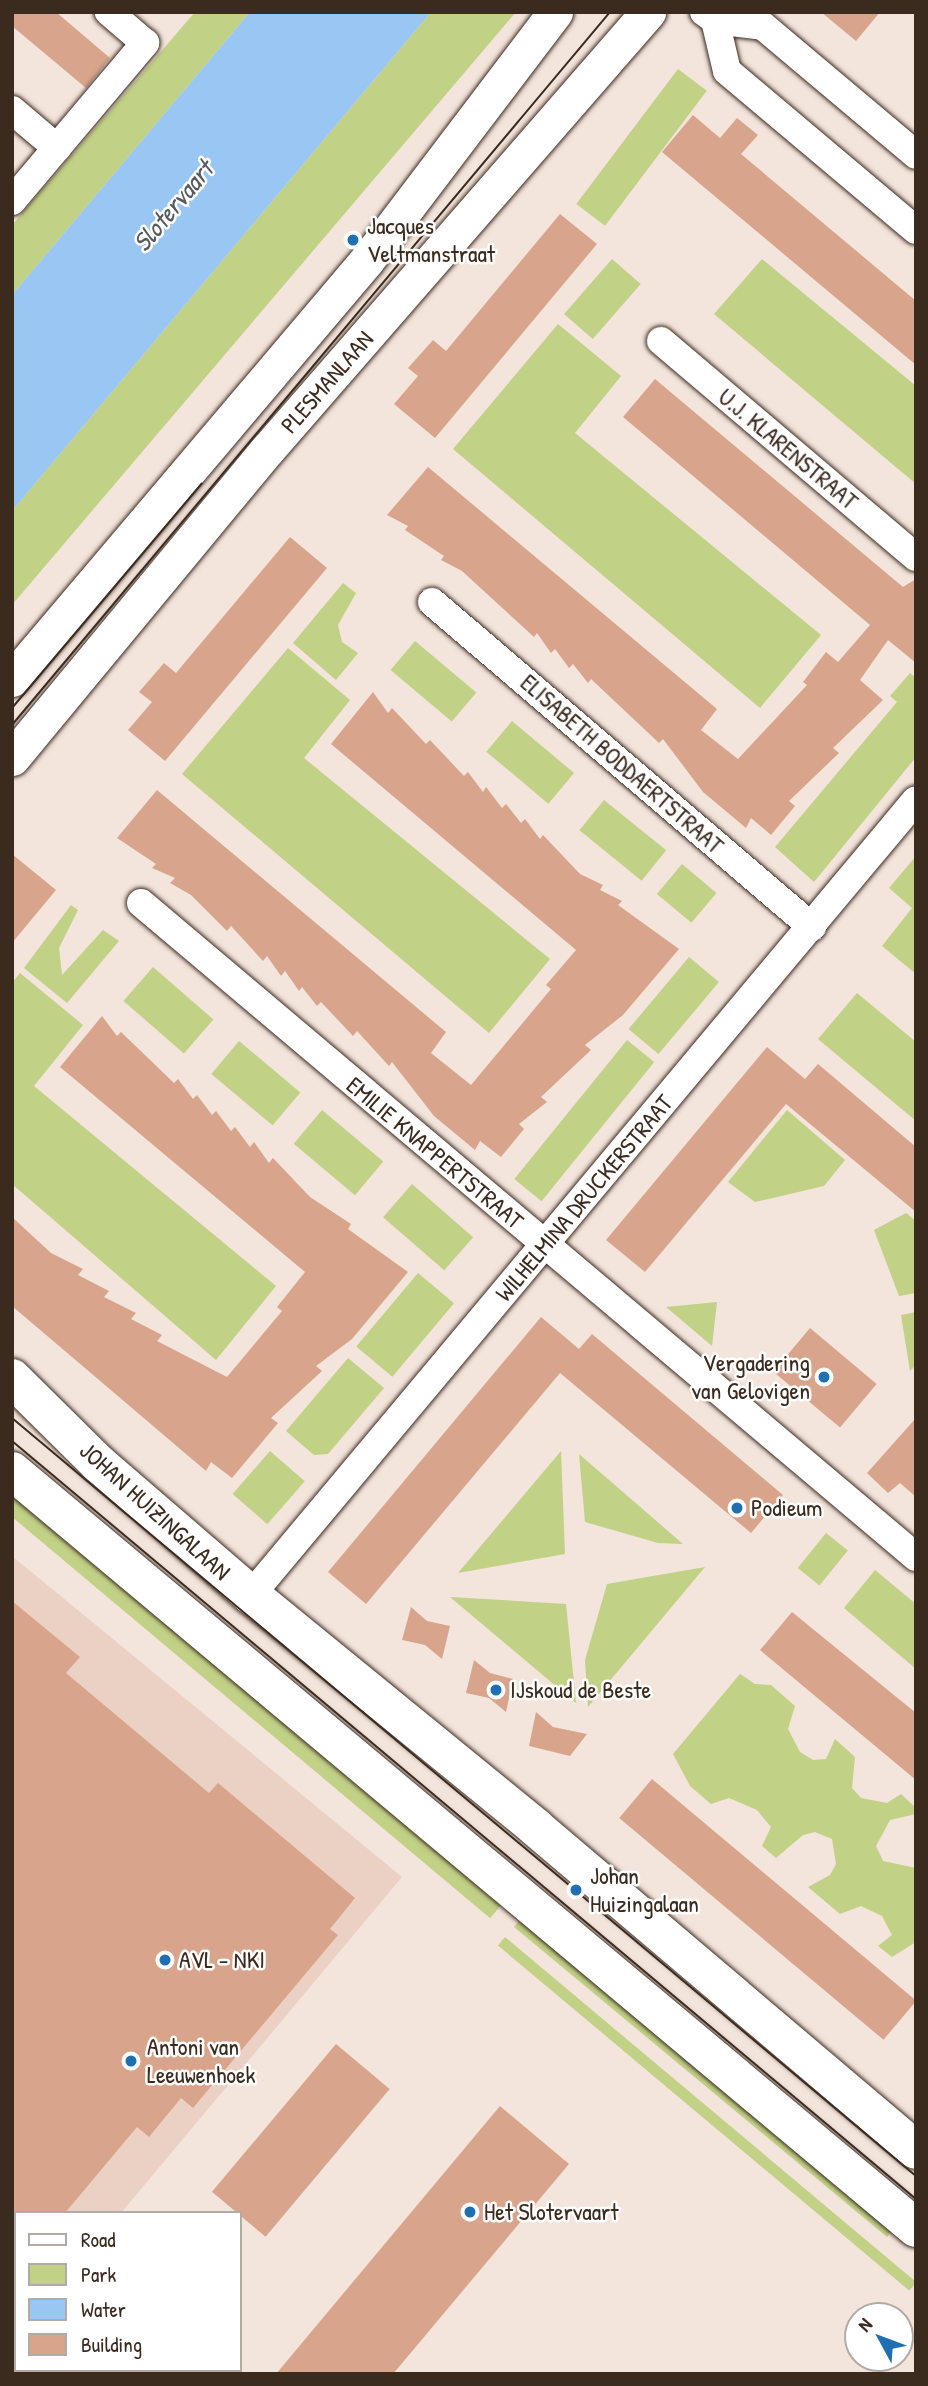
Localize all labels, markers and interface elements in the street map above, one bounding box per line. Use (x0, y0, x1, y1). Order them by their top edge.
water label: Slotervaart (126, 154, 220, 258)
place label: Jacques Veltmanstraat (367, 212, 495, 268)
marker: Jacques Veltmanstraat (345, 232, 361, 248)
street label: PLESMANLAAN (275, 325, 379, 439)
street label: U.J. KLARENSTRAAT (712, 382, 864, 516)
street label: ELISABETH BODDAERTSTRAAT (515, 668, 729, 860)
street label: EMILIE KNAPPERTSTRAAT (341, 1071, 529, 1235)
street label: WILHELMINA DRUCKERSTRAAT (489, 1089, 679, 1307)
place label: Vergadering van Gelovigen (691, 1349, 810, 1405)
marker: Vergadering van Gelovigen (816, 1369, 832, 1385)
street label: JOHAN HUIZINGALAAN (74, 1436, 236, 1586)
place label: Podieum (751, 1494, 822, 1522)
marker: Podieum (729, 1500, 745, 1516)
place label: IJskoud de Beste (510, 1676, 651, 1704)
marker: IJskoud de Beste (488, 1682, 504, 1698)
place label: Johan Huizingalaan (590, 1862, 699, 1918)
marker: Johan Huizingalaan (568, 1882, 584, 1898)
place label: AVL - NKI (179, 1946, 265, 1974)
marker: AVL - NKI (157, 1952, 173, 1968)
place label: Antoni van Leeuwenhoek (147, 2033, 255, 2089)
marker: Antoni van Leeuwenhoek (121, 2051, 141, 2071)
place label: Het Slotervaart (484, 2198, 619, 2226)
marker: Het Slotervaart (462, 2204, 478, 2220)
legend (14, 2211, 242, 2372)
text: Road (81, 2225, 115, 2254)
text: Park (81, 2260, 116, 2289)
text: Water (81, 2295, 126, 2324)
north arrow (844, 2302, 914, 2372)
text: N (852, 2312, 878, 2337)
text: Building (81, 2330, 142, 2359)

